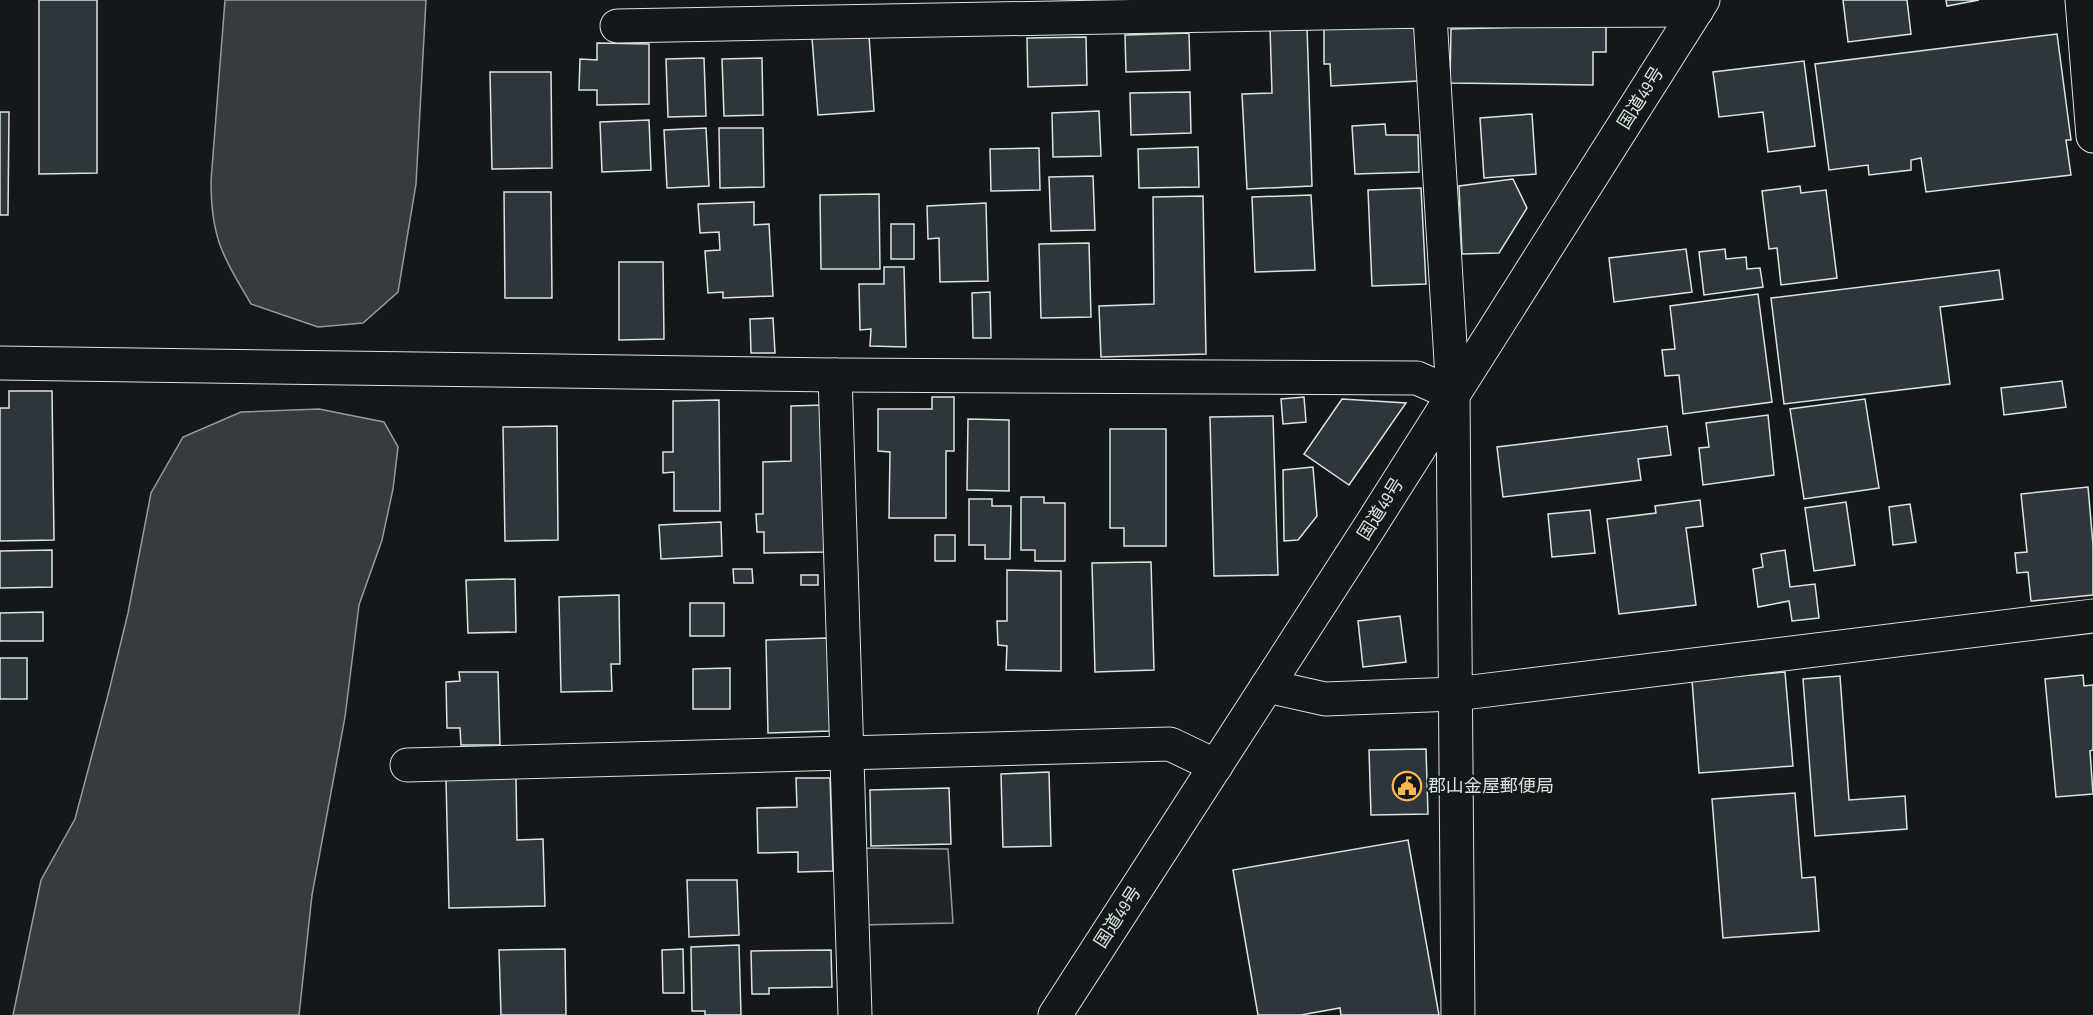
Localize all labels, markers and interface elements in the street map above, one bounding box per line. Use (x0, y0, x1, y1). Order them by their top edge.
street label: 国道49号 (1614, 63, 1668, 133)
street label: 国道49号 (1354, 474, 1408, 544)
public building icon: 郡山金屋郵便局 (1391, 770, 1423, 802)
place label: 郡山金屋郵便局 (1428, 776, 1554, 797)
street label: 国道49号 (1090, 882, 1146, 952)

